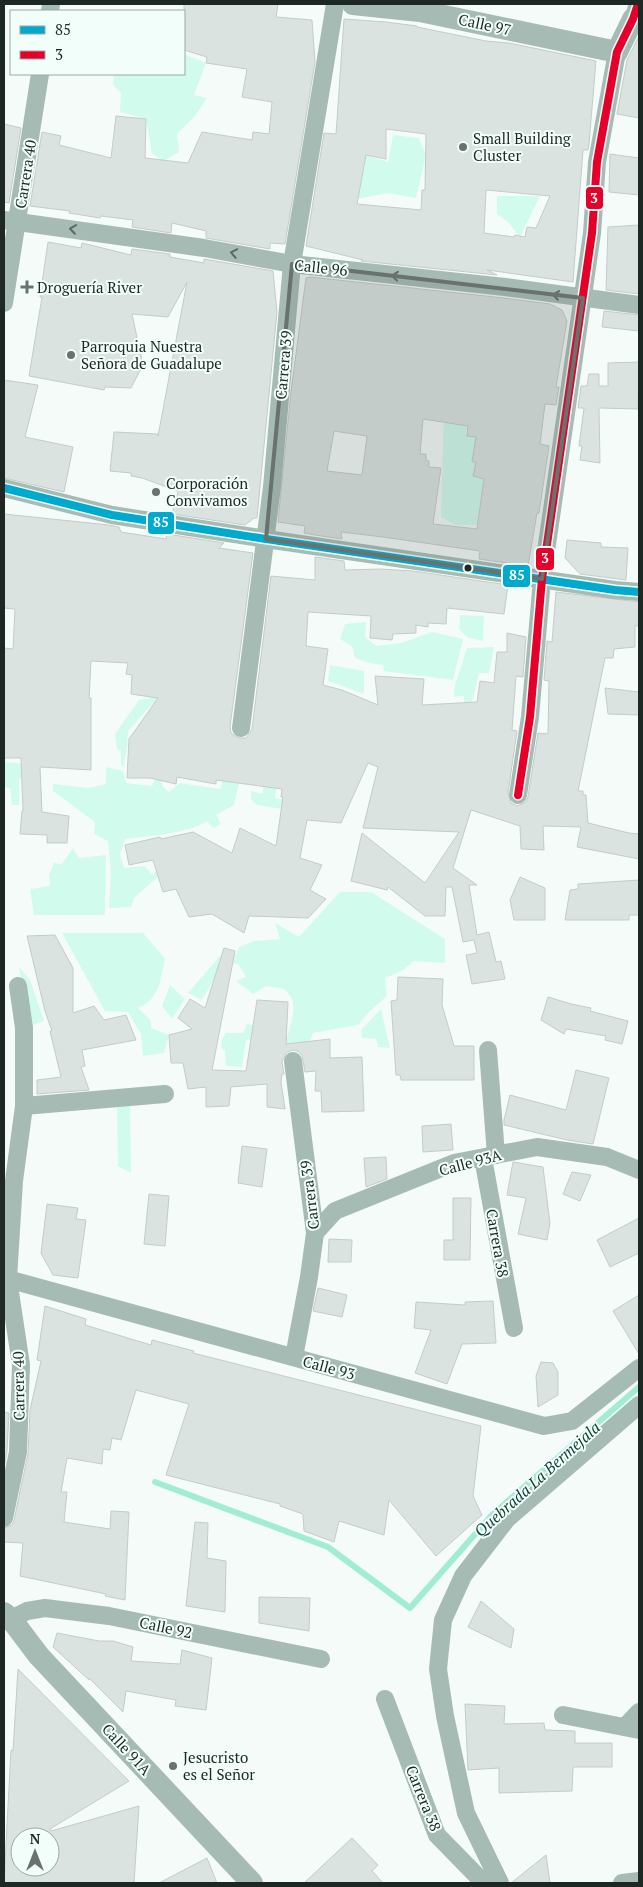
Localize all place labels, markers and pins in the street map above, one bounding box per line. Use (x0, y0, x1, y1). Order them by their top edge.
place label: Small Building Cluster (473, 128, 572, 165)
marker: Small Building Cluster (457, 141, 469, 153)
place label: Droguería River (37, 277, 142, 297)
marker: Droguería River (21, 281, 33, 293)
place label: Parroquia Nuestra Señora de Guadalupe (81, 336, 222, 373)
marker: Parroquia Nuestra Señora de Guadalupe (65, 349, 77, 361)
place label: Corporación Convivamos (166, 473, 248, 510)
marker: Corporación Convivamos (150, 486, 162, 498)
unlabelled marker (463, 563, 473, 573)
place label: Jesucristo es el Señor (183, 1747, 255, 1784)
marker: Jesucristo es el Señor (167, 1760, 179, 1772)

